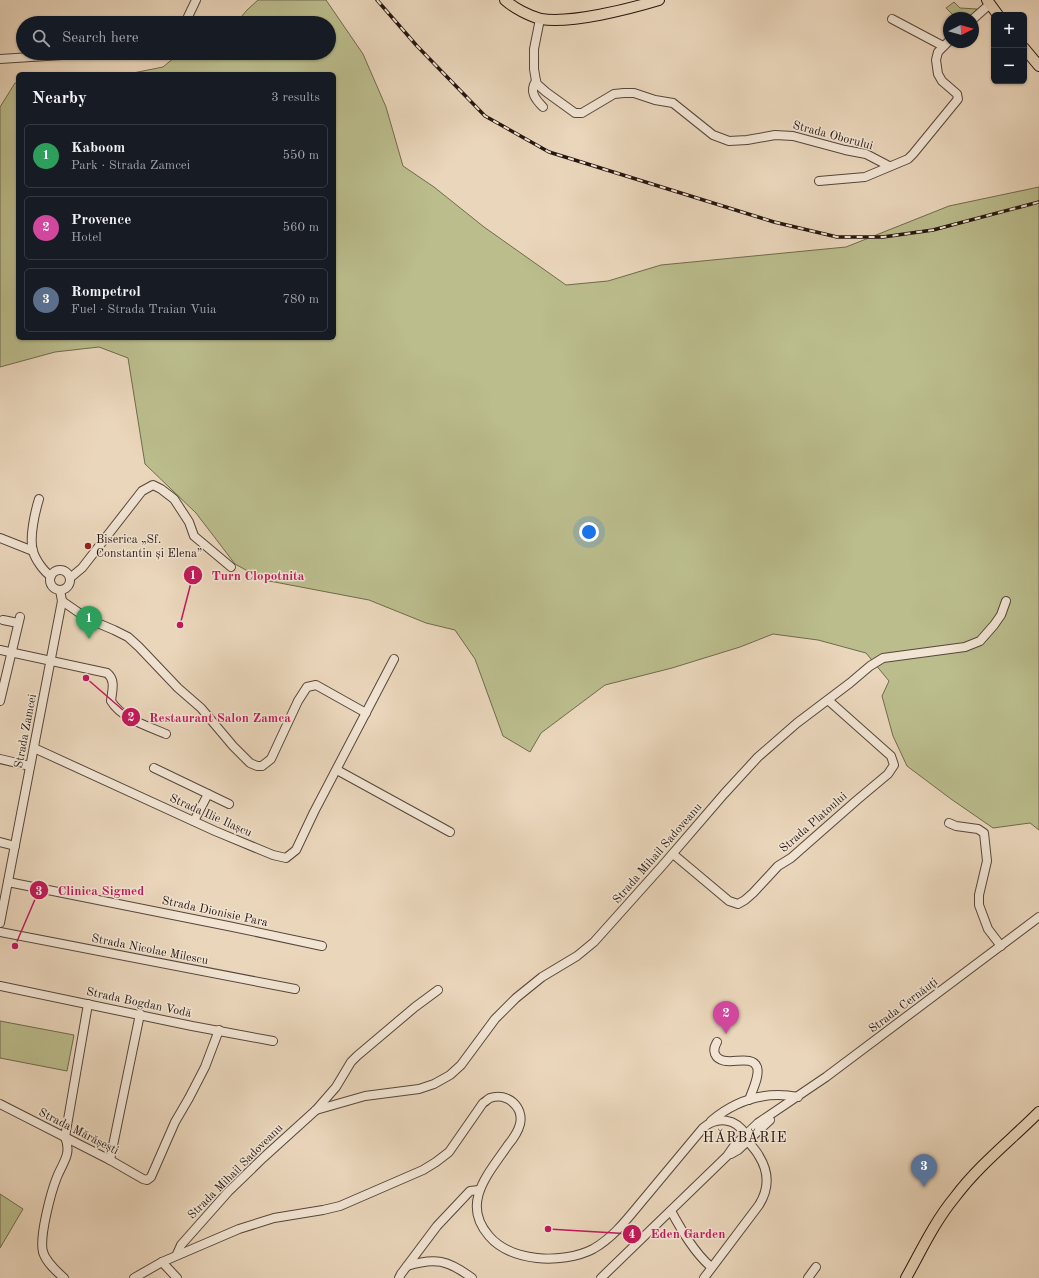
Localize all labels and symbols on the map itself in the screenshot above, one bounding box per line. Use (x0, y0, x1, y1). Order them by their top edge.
north arrow (943, 12, 979, 48)
street label: Strada Oborului (791, 119, 874, 152)
your location (579, 522, 599, 542)
place label: Biserica „Sf. Constantin și Elena” (96, 534, 202, 560)
marker: Biserica „Sf. Constantin și Elena” (83, 541, 93, 551)
callout: Turn Clopotnita (183, 563, 312, 588)
text: 1 (190, 570, 196, 582)
text: Turn Clopotnita (212, 570, 305, 583)
pin: 1 (76, 606, 102, 639)
street label: Strada Zamcei (13, 693, 39, 769)
callout: Restaurant Salon Zamca (121, 705, 299, 730)
text: 2 (128, 712, 135, 724)
text: Restaurant Salon Zamca (149, 712, 291, 725)
street label: Strada Platoului (778, 790, 850, 855)
street label: Strada Ilie Ilașcu (168, 792, 254, 840)
street label: Strada Mihail Sadoveanu (611, 801, 705, 906)
callout: Clinica Sigmed (29, 878, 152, 903)
text: Clinica Sigmed (58, 885, 144, 898)
text: 3 (36, 886, 43, 898)
street label: Strada Dionisie Para (161, 895, 269, 929)
street label: Strada Nicolae Milescu (90, 933, 210, 967)
street label: Strada Cernăuți (867, 976, 940, 1035)
street label: Strada Bogdan Vodă (85, 986, 192, 1020)
pin: 2 (713, 1001, 739, 1034)
street label: Strada Mărășești (37, 1107, 121, 1157)
street label: Strada Mihail Sadoveanu (186, 1122, 286, 1222)
district label: HĂRBĂRIE (703, 1128, 787, 1145)
pin: 3 (911, 1154, 937, 1187)
callout: Eden Garden (622, 1221, 733, 1246)
text: Eden Garden (651, 1228, 725, 1241)
text: 4 (629, 1229, 636, 1241)

